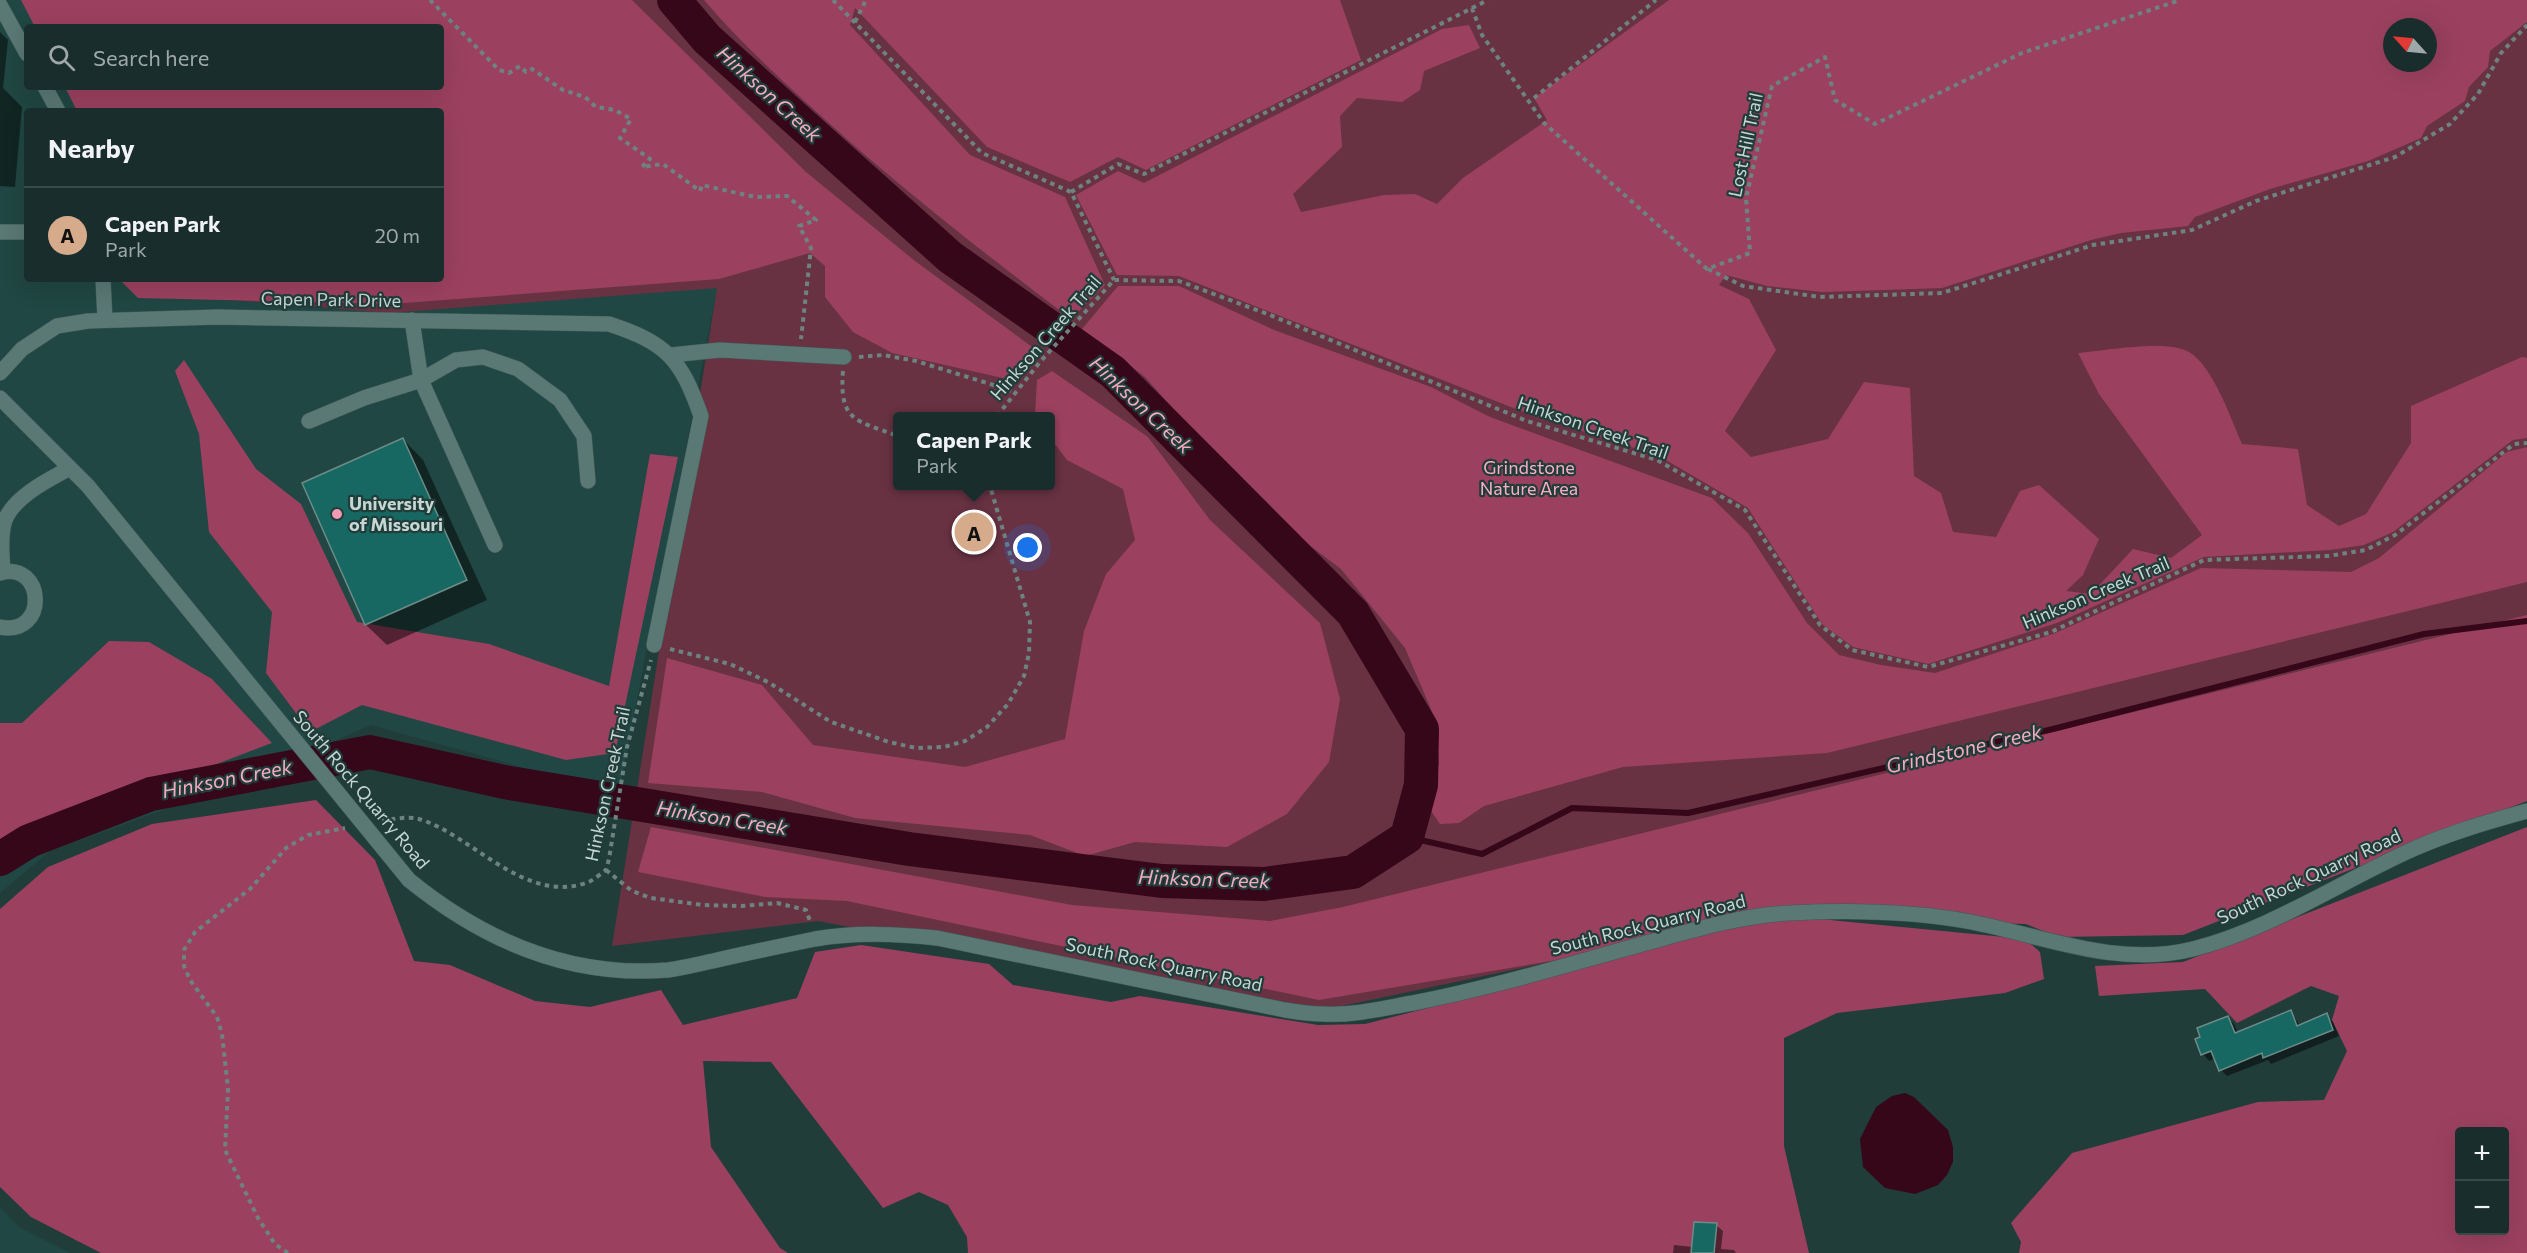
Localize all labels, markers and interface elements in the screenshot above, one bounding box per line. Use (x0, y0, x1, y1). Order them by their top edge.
north arrow (2383, 18, 2437, 72)
search box (24, 24, 444, 90)
water label: Hinkson Creek (713, 40, 828, 147)
icon: search (45, 41, 78, 74)
text: Search here (93, 44, 209, 71)
street label: Lost Hill Trail (1723, 91, 1767, 199)
text: Nearby (48, 132, 135, 163)
text: Capen Park (105, 210, 221, 237)
text: A (60, 223, 75, 247)
text: 20 m (375, 223, 420, 247)
text: Park (105, 237, 147, 261)
street label: Hinkson Creek Trail (985, 271, 1105, 404)
street label: Capen Park Drive (261, 287, 401, 311)
water label: Hinkson Creek (1085, 350, 1199, 459)
street label: Hinkson Creek Trail (1515, 391, 1672, 463)
popup (893, 412, 1055, 490)
text: Capen Park (916, 426, 1032, 453)
text: Park (916, 453, 958, 477)
park label: Grindstone Nature Area (1480, 456, 1578, 499)
place label: University of Missouri (349, 492, 443, 535)
marker: University of Missouri (330, 507, 344, 521)
pin: A (954, 510, 994, 554)
your location (1013, 533, 1042, 562)
street label: Hinkson Creek Trail (2019, 551, 2173, 633)
street label: Hinkson Creek Trail (580, 704, 634, 863)
street label: South Rock Quarry Road (289, 706, 435, 873)
water label: Grindstone Creek (1884, 718, 2045, 778)
water label: Hinkson Creek (160, 753, 295, 802)
water label: Hinkson Creek (655, 795, 790, 839)
street label: South Rock Quarry Road (2213, 824, 2404, 928)
water label: Hinkson Creek (1138, 864, 1272, 892)
street label: South Rock Quarry Road (1548, 889, 1748, 959)
street label: South Rock Quarry Road (1064, 932, 1264, 996)
map controls (2455, 1127, 2509, 1235)
button: + (2455, 1127, 2509, 1181)
button: − (2455, 1181, 2509, 1235)

